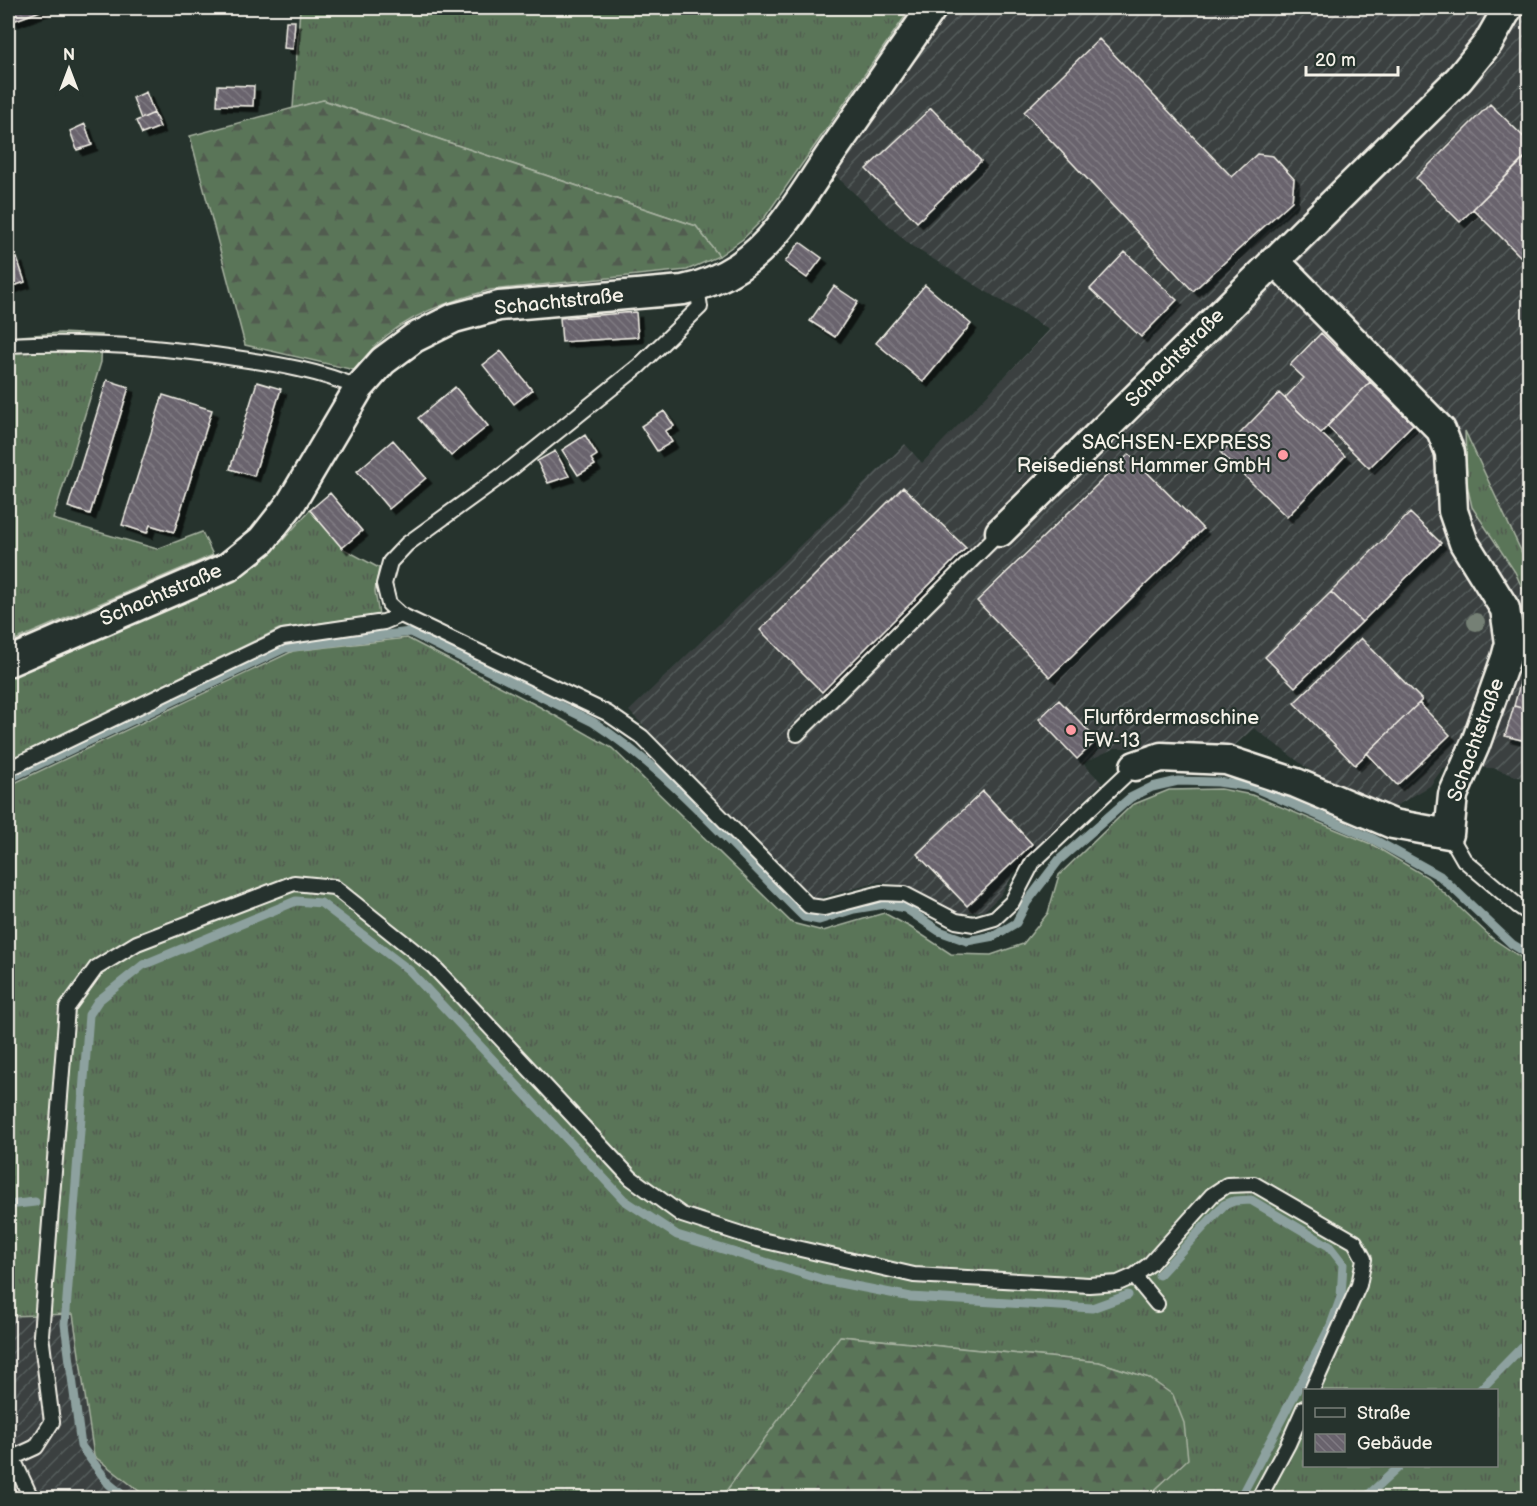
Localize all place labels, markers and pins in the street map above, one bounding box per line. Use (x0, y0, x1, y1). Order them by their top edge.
place label: SACHSEN-EXPRESS Reisedienst Hammer GmbH (1017, 431, 1271, 478)
marker: SACHSEN-EXPRESS Reisedienst Hammer GmbH (1276, 448, 1290, 462)
place label: Flurfördermaschine FW-13 (1083, 706, 1259, 753)
marker: Flurfördermaschine FW-13 (1064, 723, 1078, 737)

